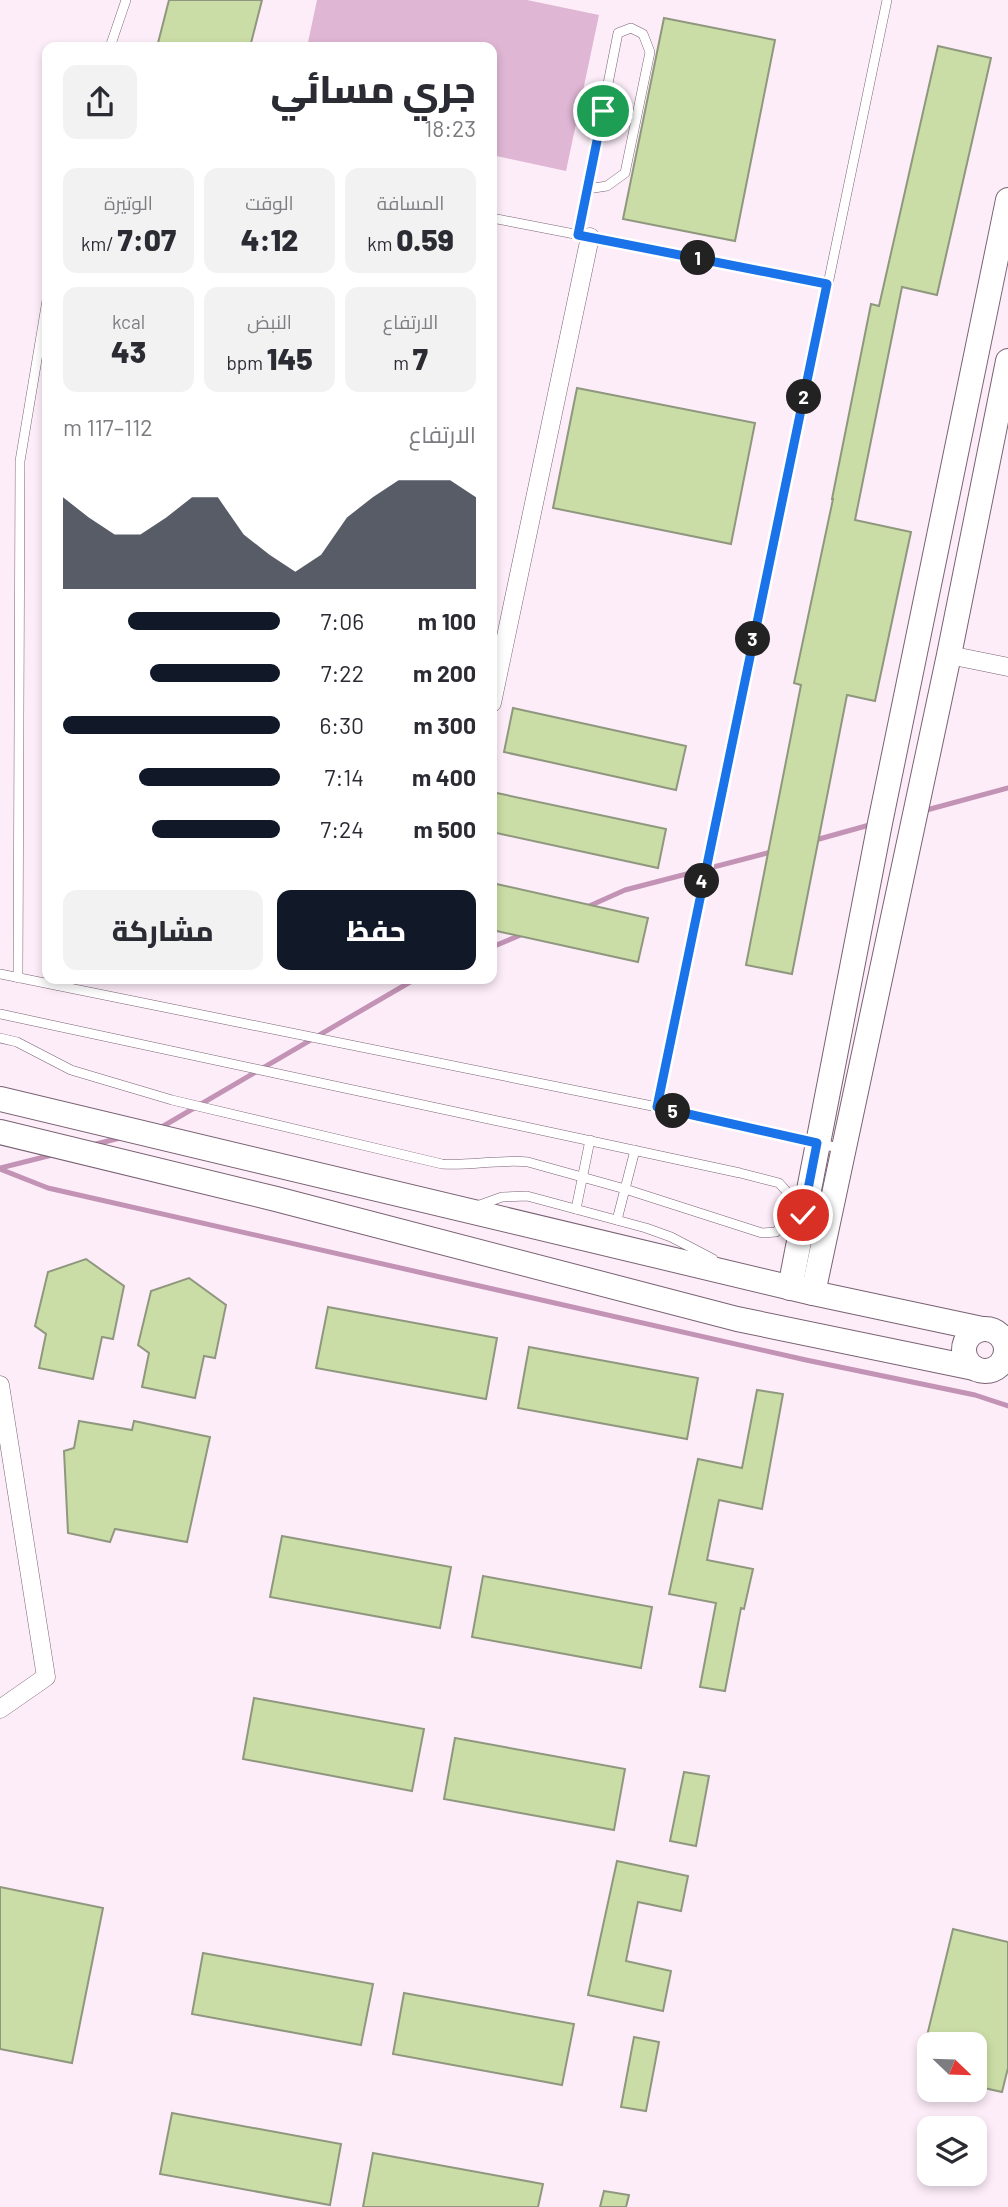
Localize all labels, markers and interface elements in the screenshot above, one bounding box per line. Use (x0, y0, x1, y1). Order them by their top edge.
button: share (63, 65, 137, 139)
text: جري مسائي (271, 65, 476, 111)
pin (573, 81, 633, 141)
icon: arrive (584, 92, 622, 130)
text: 18:23 (424, 114, 476, 142)
text: الوتيرة (104, 191, 153, 214)
text: الوقت (245, 191, 294, 214)
text: المسافة (377, 191, 444, 214)
text: 7:07 (118, 221, 176, 257)
text: 4:12 (241, 221, 298, 257)
text: 0.59 (396, 221, 454, 257)
text: /km (81, 232, 118, 255)
text: km (367, 232, 396, 255)
pin: 1 (680, 240, 716, 276)
text: 1 (694, 246, 701, 269)
text: kcal (112, 310, 145, 333)
text: النبض (247, 310, 292, 333)
text: الارتفاع (383, 310, 438, 333)
text: 43 (111, 333, 146, 369)
text: 145 (267, 340, 313, 376)
text: 7 (413, 340, 428, 376)
text: bpm (226, 351, 267, 374)
text: m (393, 351, 413, 374)
pin: 2 (786, 380, 822, 414)
text: 2 (798, 385, 809, 408)
text: 112–117 m (63, 413, 153, 441)
text: الارتفاع (409, 420, 476, 448)
text: 7:06 (320, 607, 364, 635)
text: 100 m (418, 607, 476, 635)
pin: 3 (736, 622, 770, 656)
text: 3 (747, 627, 758, 650)
text: 7:22 (321, 659, 364, 687)
text: 200 m (413, 659, 476, 687)
text: 6:30 (320, 711, 364, 739)
text: 300 m (414, 711, 476, 739)
text: 7:14 (325, 763, 364, 791)
text: 400 m (412, 763, 476, 791)
text: 7:24 (320, 815, 364, 843)
text: 500 m (414, 815, 476, 843)
pin: 4 (684, 864, 720, 898)
text: 4 (696, 869, 707, 892)
button: مشاركة (63, 890, 263, 970)
button: حفظ (277, 890, 476, 970)
pin: 5 (656, 1094, 690, 1128)
text: 5 (667, 1099, 678, 1122)
pin (773, 1185, 833, 1245)
icon: check (784, 1196, 822, 1234)
north arrow (917, 2032, 987, 2102)
map controls (917, 2032, 987, 2186)
button: layers (917, 2116, 987, 2186)

